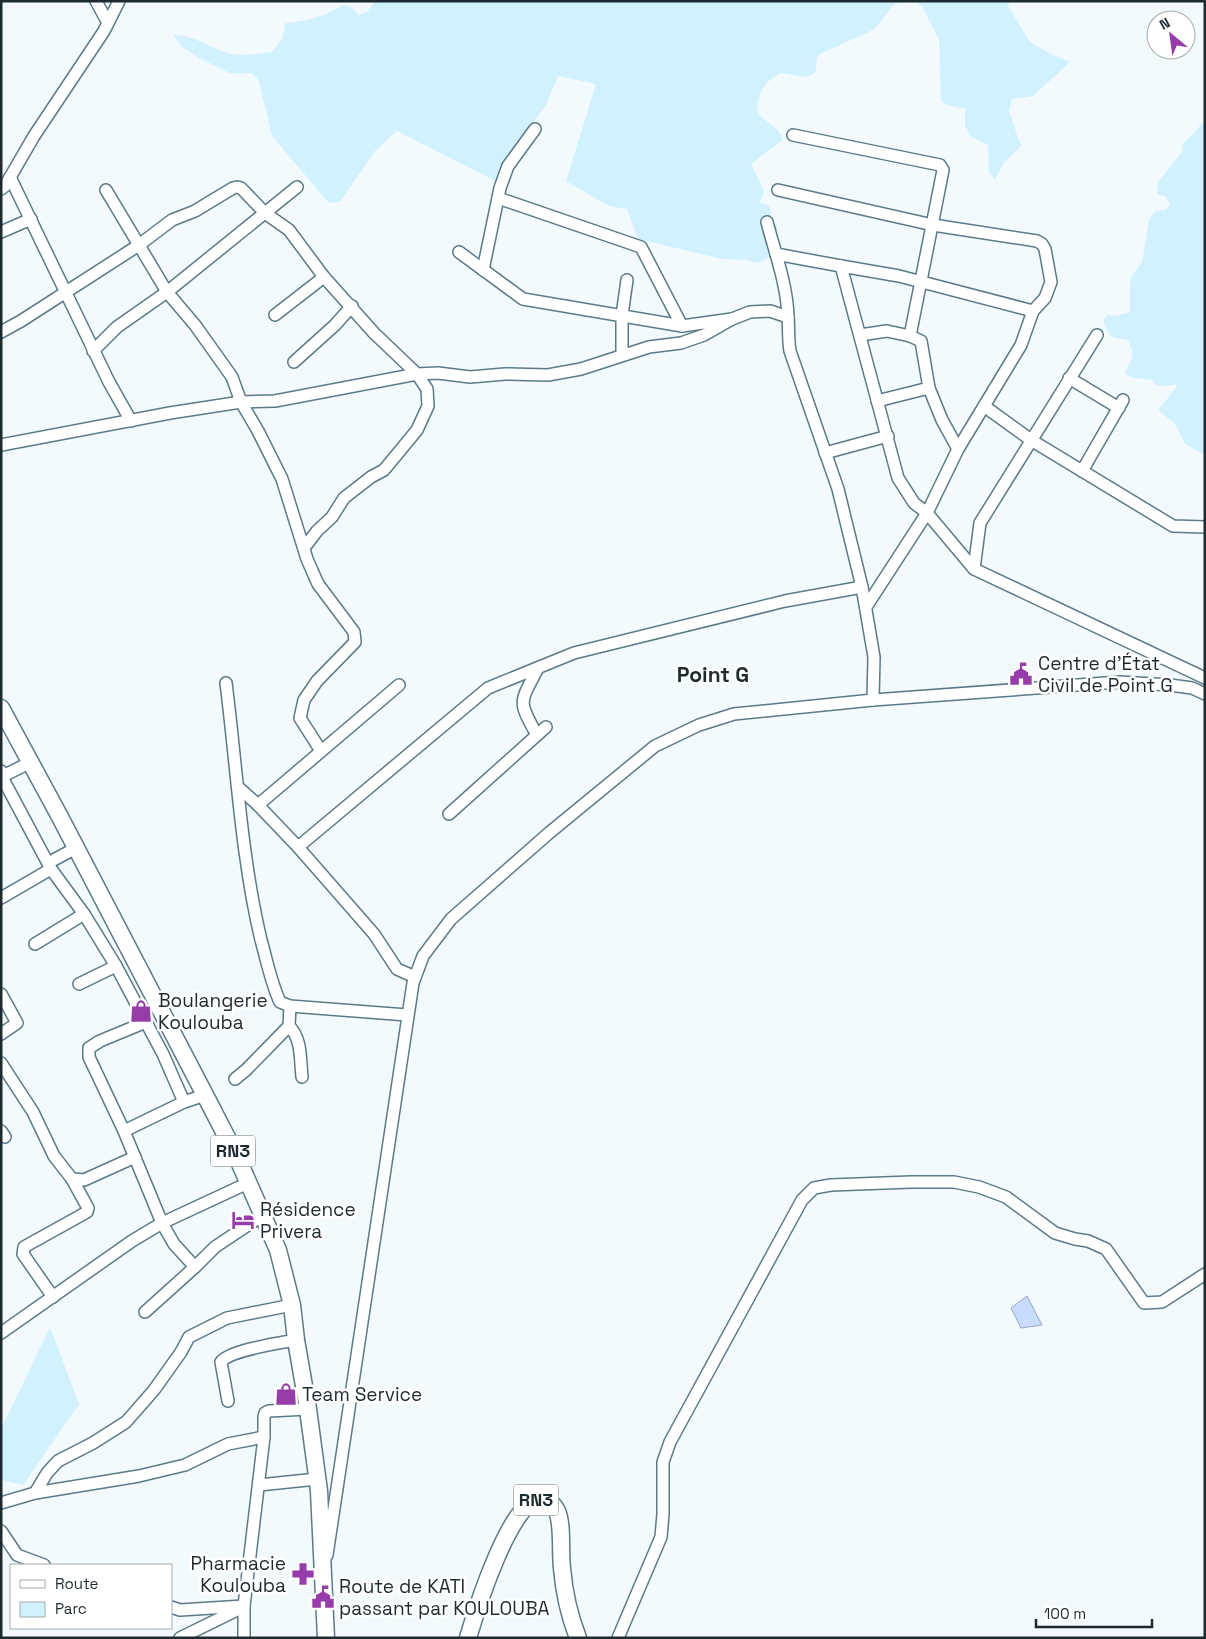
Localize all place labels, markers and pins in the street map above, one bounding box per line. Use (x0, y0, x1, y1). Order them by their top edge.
place label: Centre d'État Civil de Point G (1038, 651, 1173, 698)
public building icon: Centre d'État Civil de Point G (1008, 661, 1034, 687)
place label: Boulangerie Koulouba (158, 988, 268, 1035)
shop icon: Boulangerie Koulouba (128, 998, 154, 1024)
place label: Résidence Privera (260, 1197, 356, 1244)
hotel icon: Résidence Privera (230, 1207, 256, 1233)
shop icon: Team Service (273, 1381, 299, 1407)
place label: Team Service (302, 1382, 422, 1407)
place label: Pharmacie Koulouba (191, 1551, 286, 1598)
pharmacy icon: Pharmacie Koulouba (290, 1561, 316, 1587)
place label: Route de KATI passant par KOULOUBA (339, 1574, 549, 1621)
public building icon: Route de KATI passant par KOULOUBA (310, 1584, 336, 1610)

